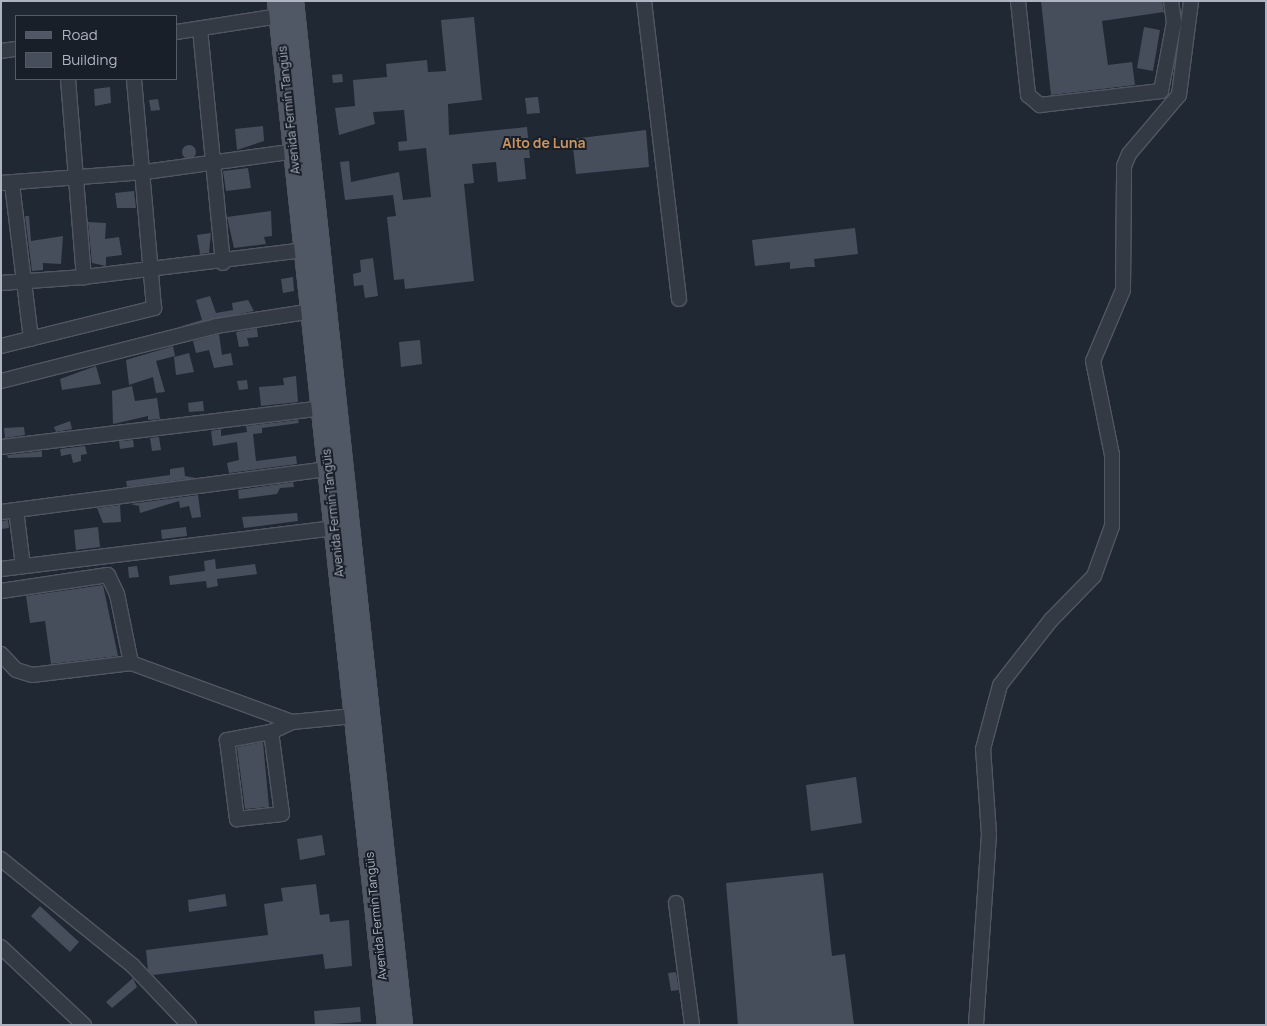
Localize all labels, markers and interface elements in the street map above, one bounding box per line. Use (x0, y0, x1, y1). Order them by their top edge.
legend (15, 15, 178, 80)
text: Road (62, 24, 98, 45)
street label: Avenida Fermín Tangüis (275, 45, 303, 175)
text: Building (62, 49, 117, 70)
district label: Alto de Luna (502, 135, 586, 151)
street label: Avenida Fermín Tangüis (319, 448, 347, 578)
street label: Avenida Fermín Tangüis (362, 851, 390, 981)

